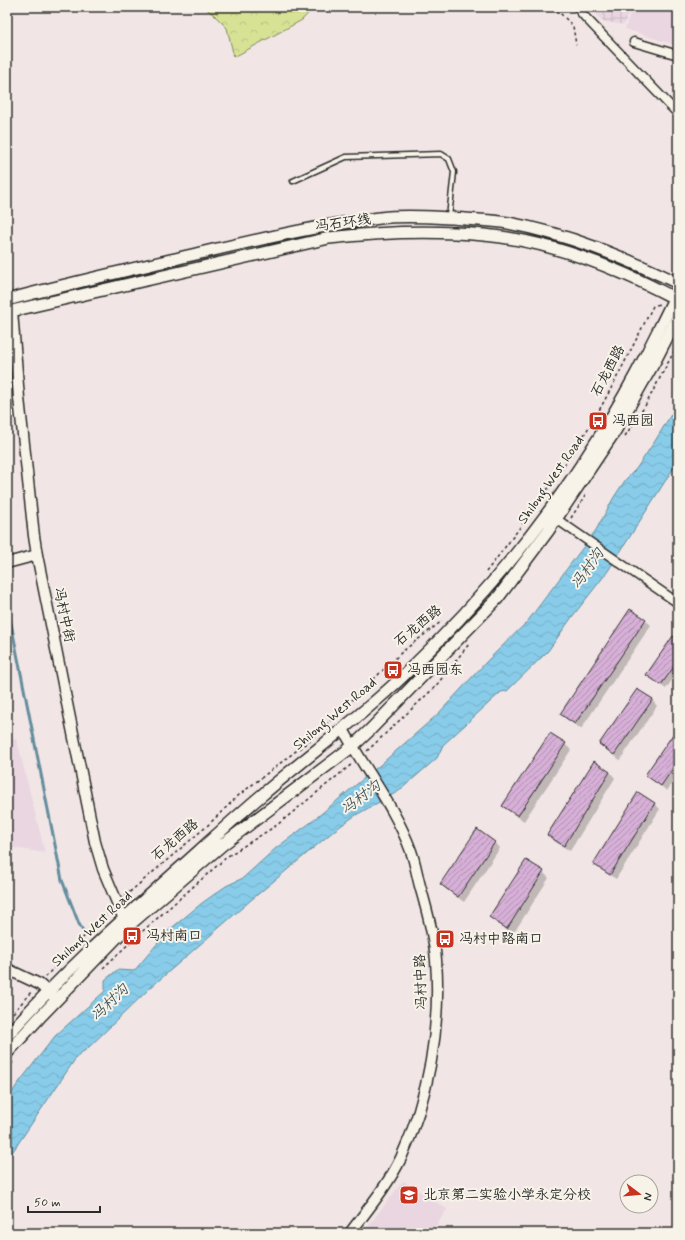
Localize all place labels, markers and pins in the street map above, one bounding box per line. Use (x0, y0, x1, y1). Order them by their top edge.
bus stop icon: 冯西园 (587, 410, 609, 432)
place label: 冯西园 (612, 412, 654, 430)
bus stop icon: 冯西园东 (382, 659, 404, 681)
place label: 冯西园东 (407, 661, 463, 679)
bus stop icon: 冯村南口 (121, 925, 143, 947)
place label: 冯村南口 (146, 927, 202, 945)
bus stop icon: 冯村中路南口 (434, 928, 456, 950)
place label: 冯村中路南口 (459, 930, 543, 948)
school or university icon: 北京第二实验小学永定分校 (398, 1184, 420, 1206)
place label: 北京第二实验小学永定分校 (423, 1186, 591, 1204)

